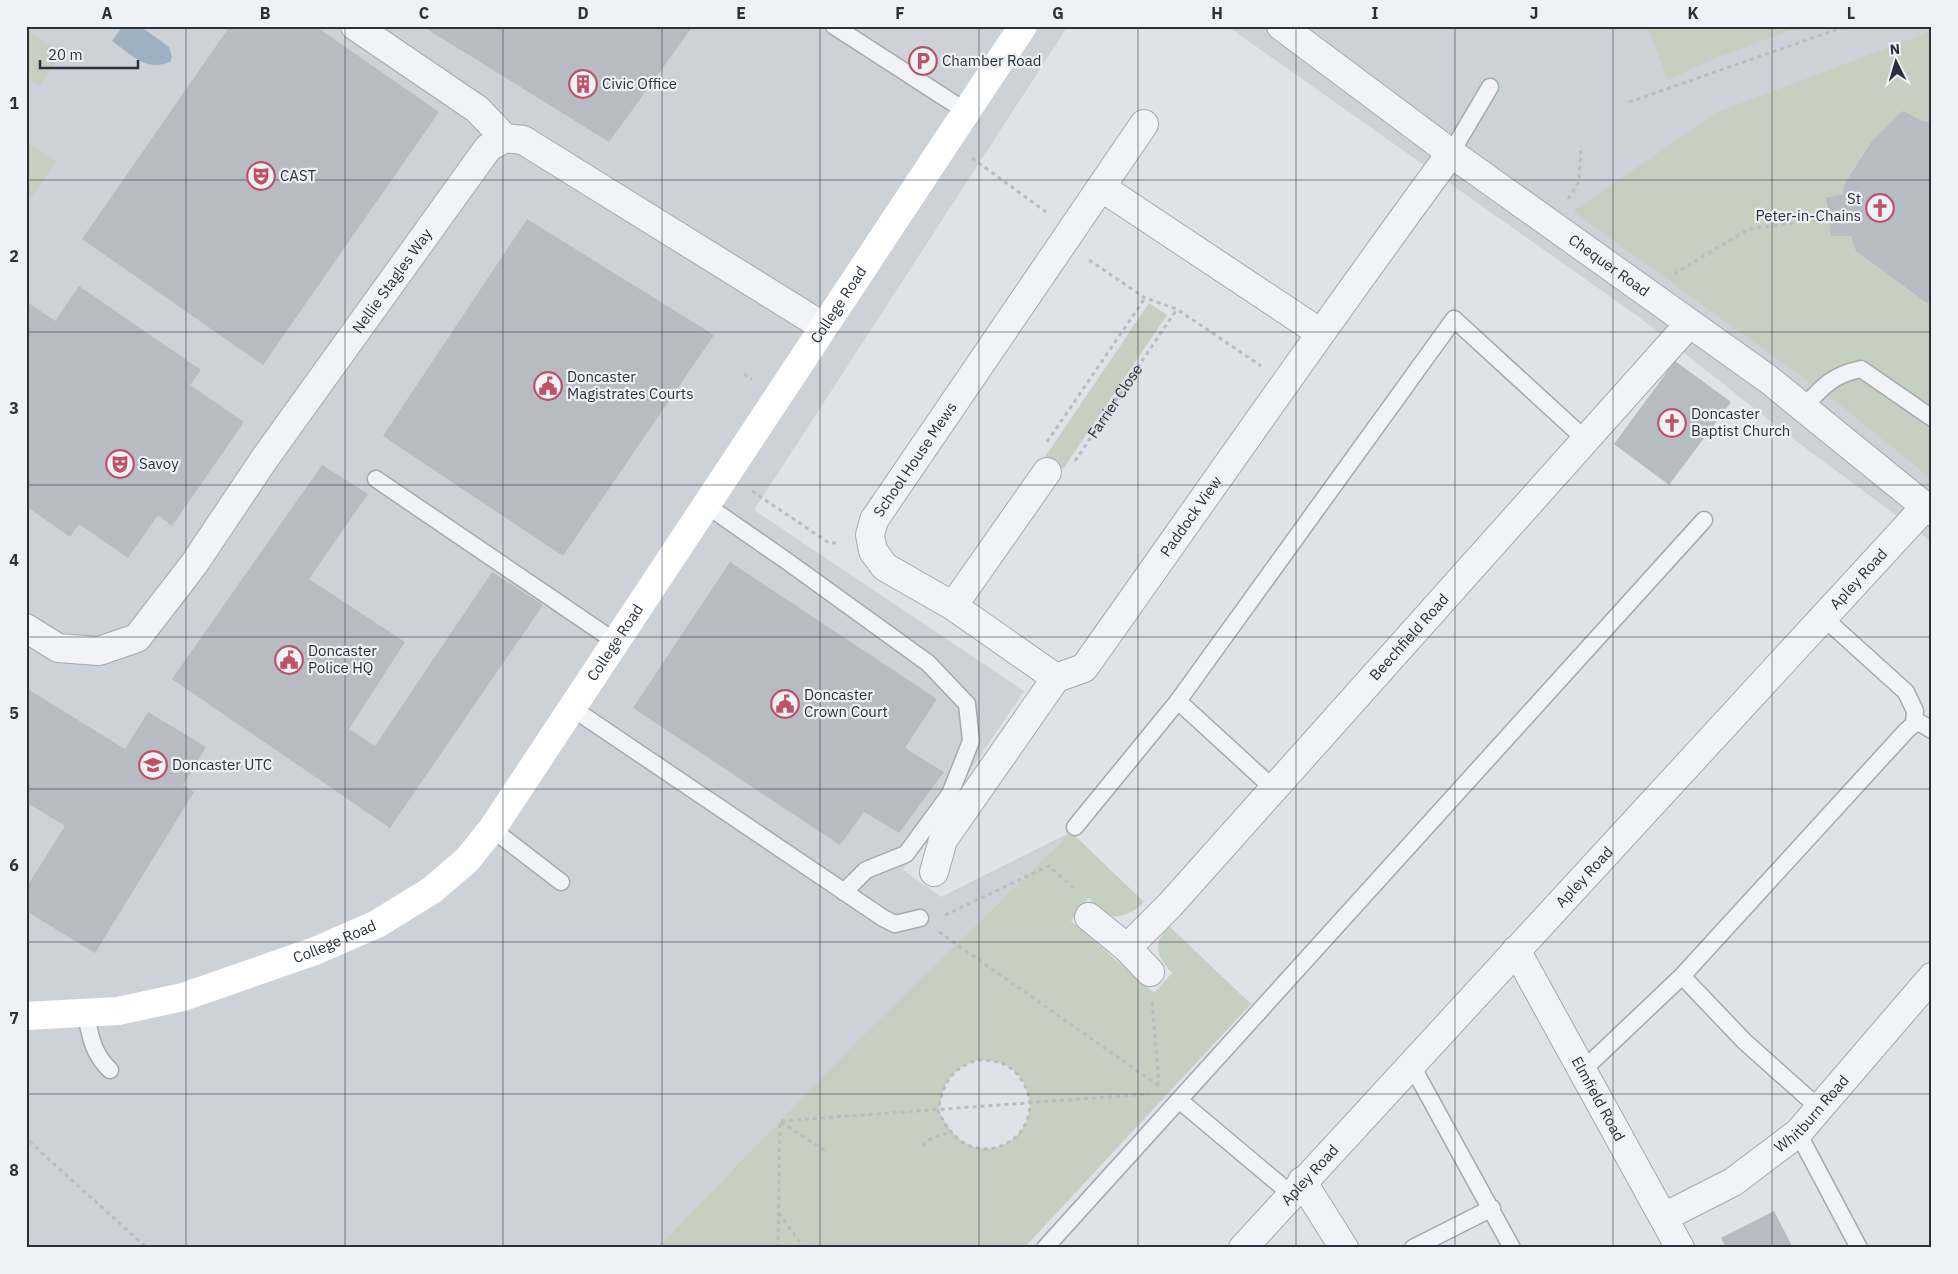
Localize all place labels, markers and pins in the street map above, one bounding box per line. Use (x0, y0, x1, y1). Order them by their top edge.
parking icon: Chamber Road (908, 46, 938, 76)
place label: Chamber Road (942, 51, 1041, 70)
building icon: Civic Office (568, 69, 598, 99)
place label: Civic Office (602, 74, 677, 93)
theatre icon: CAST (246, 161, 276, 191)
place label: CAST (280, 166, 316, 185)
place label: St Peter-in-Chains (1755, 189, 1861, 225)
church icon: St Peter-in-Chains (1865, 193, 1895, 223)
place label: Doncaster Magistrates Courts (567, 367, 693, 403)
public building icon: Doncaster Magistrates Courts (533, 371, 563, 401)
place label: Doncaster Baptist Church (1691, 404, 1790, 440)
church icon: Doncaster Baptist Church (1657, 408, 1687, 438)
theatre icon: Savoy (105, 449, 135, 479)
place label: Savoy (139, 454, 179, 473)
place label: Doncaster Police HQ (308, 641, 377, 677)
public building icon: Doncaster Police HQ (274, 645, 304, 675)
place label: Doncaster Crown Court (804, 685, 888, 721)
public building icon: Doncaster Crown Court (770, 689, 800, 719)
school or university icon: Doncaster UTC (138, 750, 168, 780)
place label: Doncaster UTC (172, 755, 272, 774)

